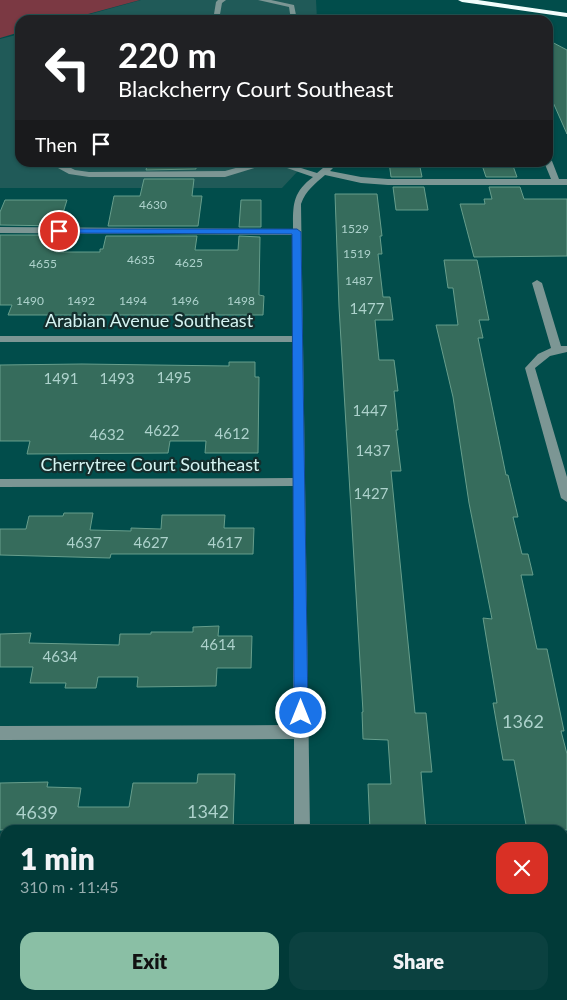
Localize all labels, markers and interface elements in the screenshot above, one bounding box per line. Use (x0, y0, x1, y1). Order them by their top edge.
text: 220 m (118, 33, 217, 75)
icon: left (35, 35, 100, 100)
text: Blackcherry Court Southeast (118, 75, 394, 102)
icon: arrive (87, 130, 115, 158)
text: Then (35, 133, 77, 156)
house number: 4630 (139, 197, 167, 212)
pin (38, 210, 80, 252)
icon: arrive (45, 217, 73, 245)
house number: 1529 (341, 221, 369, 236)
house number: 1519 (343, 246, 371, 261)
house number: 4635 (127, 252, 155, 267)
house number: 4625 (175, 255, 203, 270)
house number: 4655 (29, 256, 57, 271)
house number: 1487 (345, 273, 373, 288)
house number: 1490 (16, 293, 44, 308)
house number: 1492 (67, 293, 95, 308)
house number: 1494 (119, 293, 147, 308)
house number: 1496 (171, 293, 199, 308)
house number: 1498 (227, 293, 255, 308)
house number: 1477 (350, 299, 385, 317)
street label: Arabian Avenue Southeast (45, 309, 254, 331)
house number: 1495 (157, 368, 191, 386)
house number: 1491 (44, 369, 78, 387)
house number: 1493 (100, 369, 134, 387)
house number: 1447 (353, 401, 388, 419)
house number: 4622 (145, 421, 179, 439)
house number: 4612 (215, 424, 249, 442)
house number: 4632 (90, 425, 124, 443)
house number: 1437 (356, 441, 391, 459)
street label: Cherrytree Court Southeast (40, 453, 260, 475)
house number: 1427 (354, 484, 389, 502)
house number: 4637 (67, 533, 102, 551)
house number: 4627 (134, 533, 169, 551)
house number: 4617 (208, 533, 243, 551)
house number: 4614 (201, 635, 236, 653)
house number: 4634 (43, 647, 78, 665)
position arrow (274, 686, 326, 738)
house number: 1362 (502, 710, 544, 732)
house number: 1342 (187, 800, 229, 822)
house number: 4639 (16, 801, 58, 823)
text: 1 min (20, 840, 95, 876)
button: close (496, 842, 548, 894)
text: 310 m · 11:45 (20, 877, 119, 896)
button: Exit (20, 932, 279, 990)
button: Share (289, 932, 548, 990)

